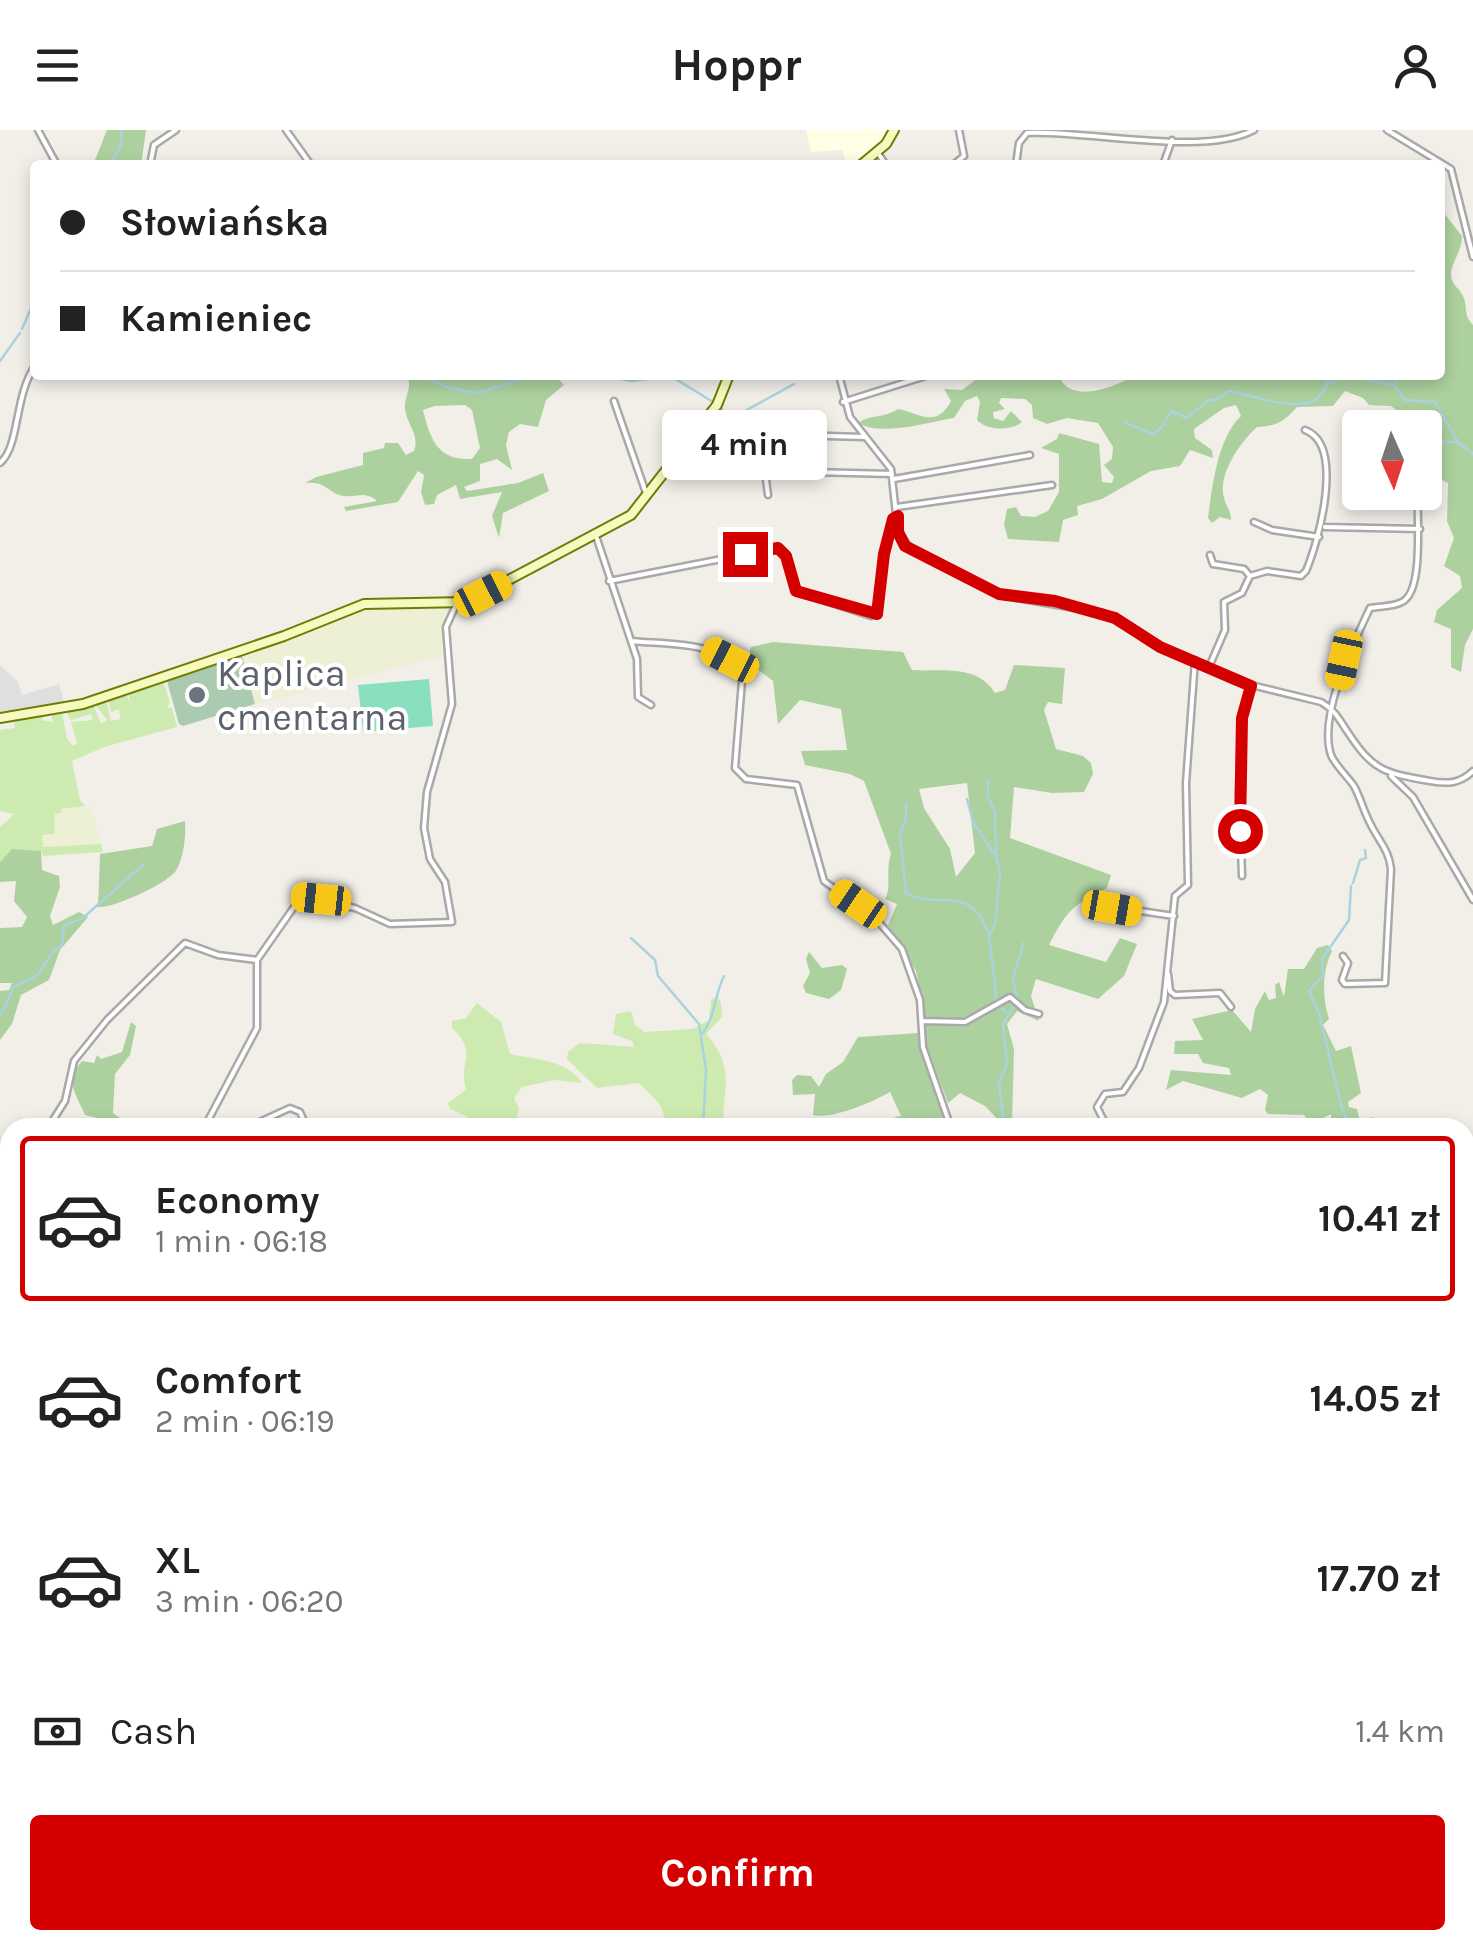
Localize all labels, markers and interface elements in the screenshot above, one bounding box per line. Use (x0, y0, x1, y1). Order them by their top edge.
icon: menu (30, 38, 85, 93)
icon: person (1388, 38, 1443, 93)
text: Hoppr (672, 39, 801, 91)
text: Słowiańska (120, 200, 329, 245)
text: Kamieniec (120, 296, 312, 341)
callout: 4 min (662, 409, 828, 479)
north arrow (1342, 410, 1442, 510)
map controls (1342, 410, 1442, 510)
text: 4 min (701, 426, 788, 463)
route end (723, 532, 768, 577)
car (449, 567, 517, 621)
car (1323, 628, 1365, 692)
car (696, 633, 764, 687)
place label: Kaplica cmentarna (217, 651, 407, 740)
marker: Kaplica cmentarna (186, 684, 208, 706)
route start (1218, 809, 1263, 854)
car (825, 875, 891, 933)
car (290, 881, 352, 917)
car (1080, 888, 1144, 928)
icon: car (35, 1174, 125, 1264)
text: Economy (155, 1178, 319, 1223)
text: 10.41 zł (1318, 1196, 1440, 1241)
text: 1 min · 06:18 (155, 1223, 328, 1260)
icon: car (35, 1354, 125, 1444)
text: Comfort (155, 1358, 302, 1403)
text: 14.05 zł (1310, 1376, 1440, 1421)
text: 2 min · 06:19 (155, 1403, 335, 1440)
icon: car (35, 1534, 125, 1624)
text: XL (155, 1538, 200, 1583)
text: 17.70 zł (1316, 1556, 1440, 1601)
text: 3 min · 06:20 (155, 1583, 343, 1620)
icon: cash (30, 1704, 85, 1759)
text: Cash (110, 1709, 197, 1754)
text: 1.4 km (1355, 1713, 1445, 1750)
button: Confirm (30, 1815, 1445, 1930)

